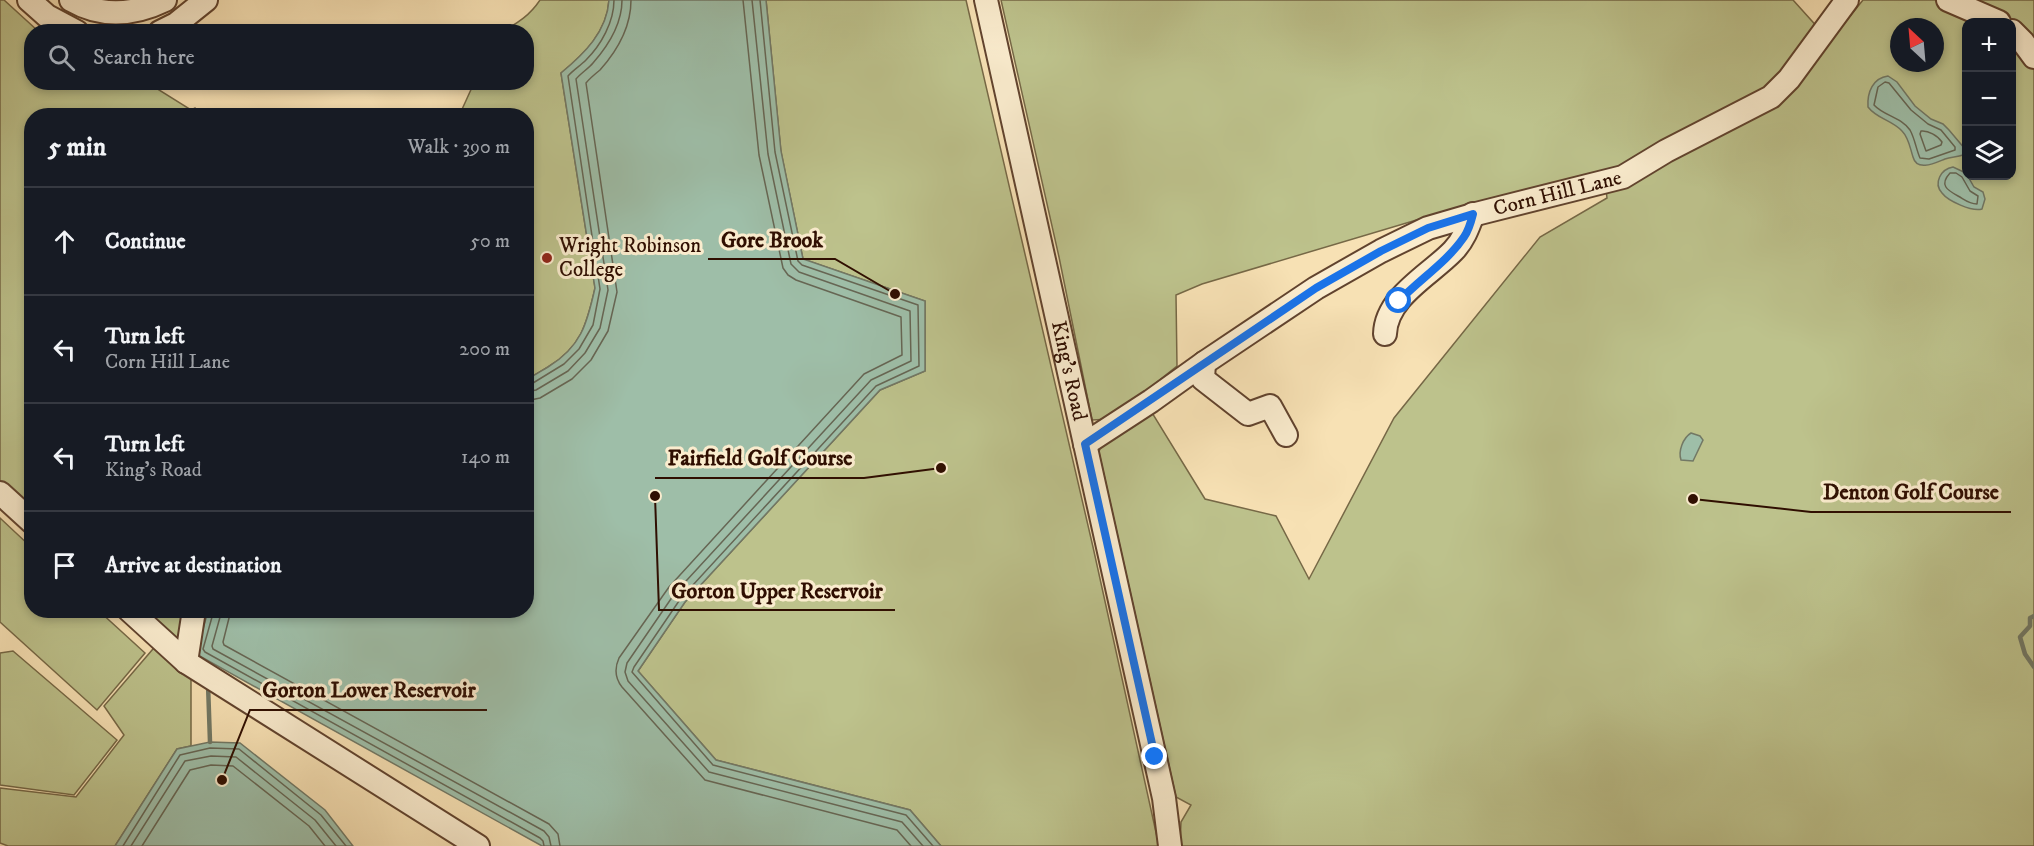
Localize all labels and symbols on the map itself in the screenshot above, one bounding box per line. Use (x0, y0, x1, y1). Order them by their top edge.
north arrow (1890, 18, 1944, 72)
street label: Corn Hill Lane (1491, 165, 1625, 222)
callout: Gore Brook (708, 219, 835, 259)
text: Gore Brook (721, 227, 824, 254)
place label: Wright Robinson College (558, 233, 701, 283)
marker: Wright Robinson College (540, 251, 554, 265)
route start (1385, 287, 1411, 313)
street label: King's Road (1045, 318, 1093, 424)
callout: Fairfield Golf Course (655, 438, 864, 478)
text: Fairfield Golf Course (668, 445, 852, 472)
callout: Denton Golf Course (1811, 472, 2011, 512)
text: Denton Golf Course (1823, 479, 1999, 506)
callout: Gorton Upper Reservoir (659, 570, 895, 610)
text: Gorton Upper Reservoir (671, 578, 884, 605)
callout: Gorton Lower Reservoir (250, 670, 487, 710)
text: Gorton Lower Reservoir (262, 677, 477, 704)
route end (1141, 743, 1167, 769)

